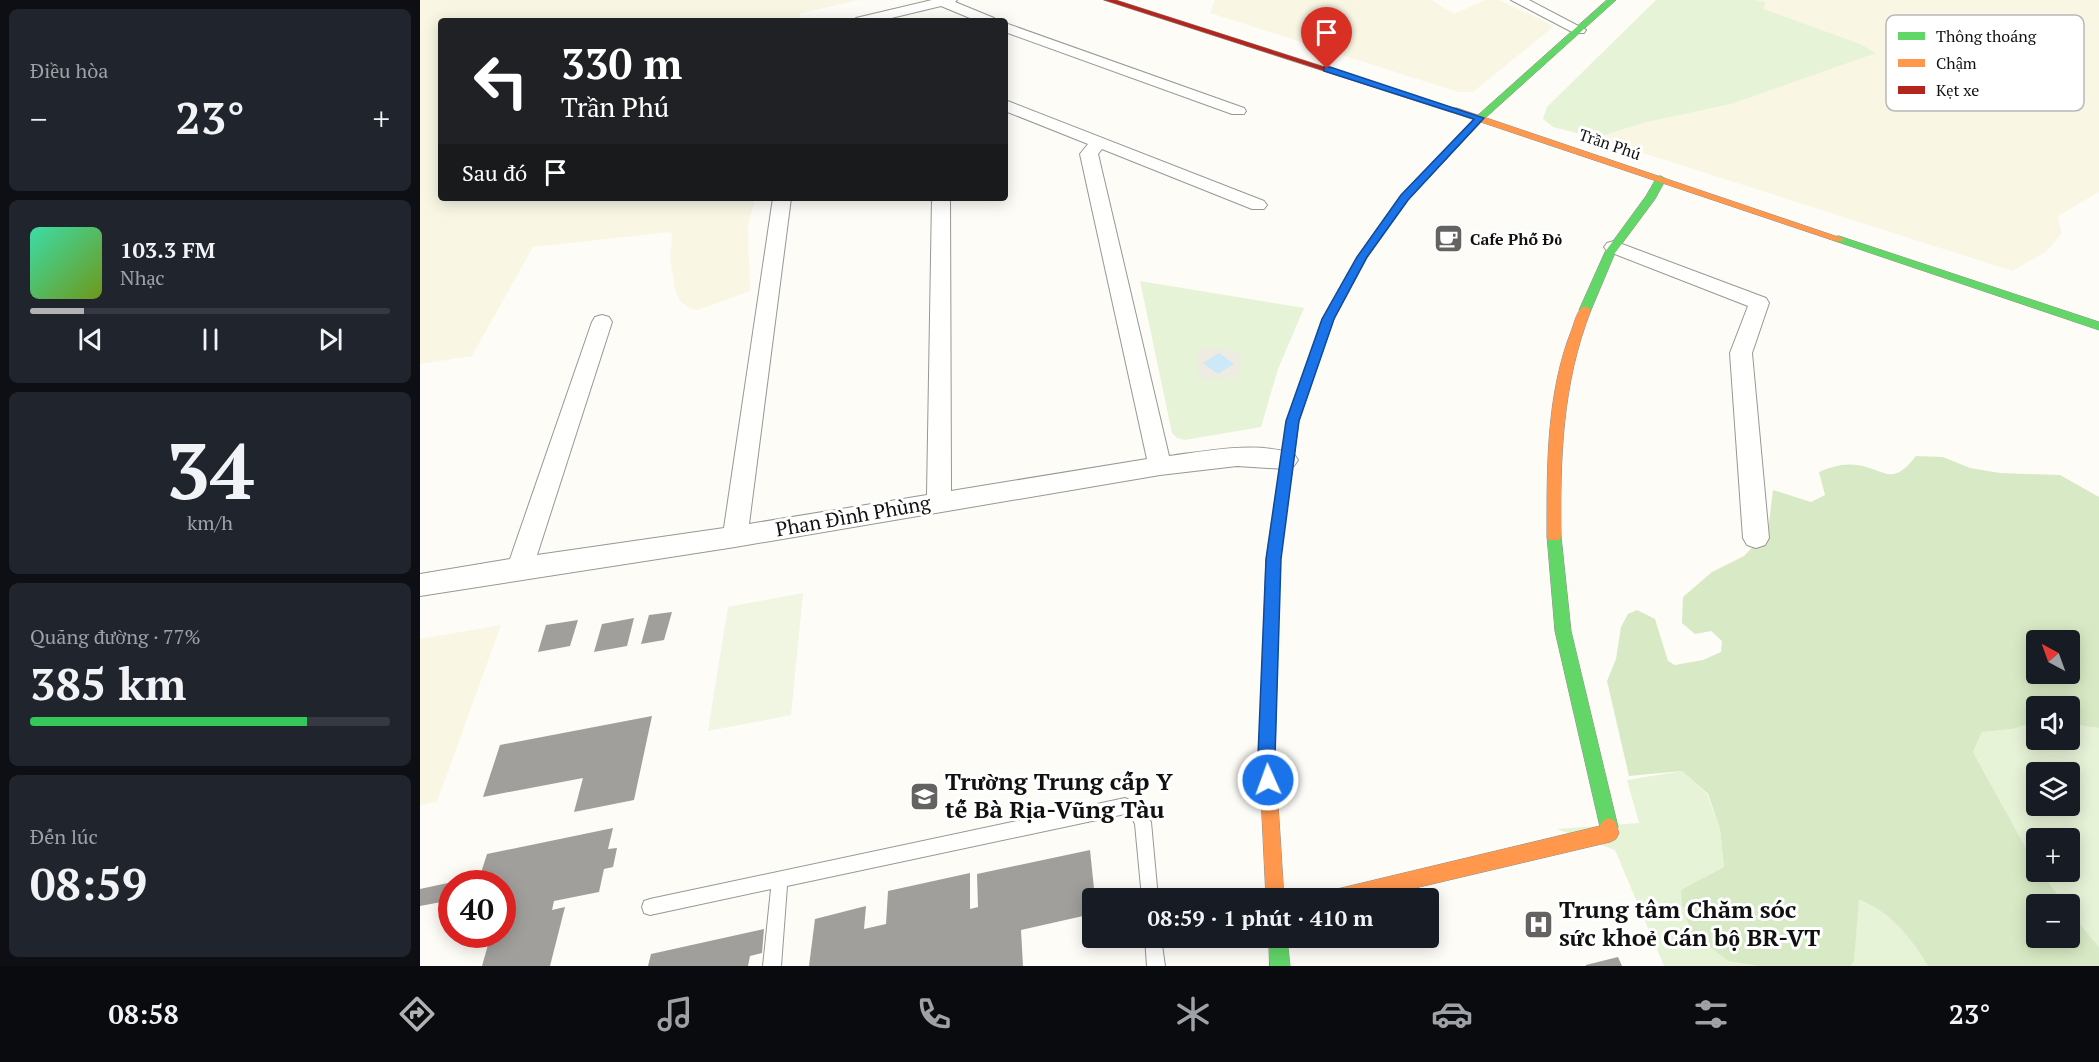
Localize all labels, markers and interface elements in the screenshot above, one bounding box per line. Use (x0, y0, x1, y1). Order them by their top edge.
pin (1301, 7, 1352, 69)
legend (1886, 15, 2084, 111)
icon: arrive (1310, 16, 1343, 49)
text: Thông thoáng (1936, 25, 2037, 47)
text: 330 m (561, 35, 682, 91)
icon: left (462, 42, 540, 120)
text: Chậm (1936, 52, 1977, 74)
text: Điều hòa (30, 57, 108, 84)
text: Kẹt xe (1936, 79, 1979, 101)
text: 23° (175, 87, 245, 147)
text: Trần Phú (561, 89, 669, 125)
text: − (30, 97, 48, 140)
text: + (372, 97, 390, 140)
street label: Trần Phú (1576, 123, 1644, 165)
icon: arrive (539, 156, 572, 189)
text: Sau đó (462, 158, 527, 187)
cafe icon: Cafe Phố Đỏ (1433, 223, 1465, 255)
place label: Cafe Phố Đỏ (1470, 228, 1562, 250)
text: 103.3 FM (120, 235, 215, 264)
text: Nhạc (120, 264, 165, 291)
icon: previous (74, 323, 107, 356)
icon: pause (194, 323, 227, 356)
icon: next (314, 323, 347, 356)
text: 34 (166, 418, 254, 521)
street label: Phan Đình Phùng (773, 489, 933, 542)
text: km/h (187, 509, 233, 536)
text: Quãng đường · 77% (30, 623, 201, 650)
north arrow (2026, 630, 2080, 684)
map controls (2026, 630, 2080, 948)
text: 385 km (30, 653, 186, 713)
button: sound (2026, 696, 2080, 750)
position arrow (1236, 748, 1300, 812)
button: layers (2026, 762, 2080, 816)
place label: Trường Trung cấp Y tế Bà Rịa-Vũng Tàu (945, 765, 1173, 825)
school or university icon: Trường Trung cấp Y tế Bà Rịa-Vũng Tàu (908, 780, 940, 812)
text: Đến lúc (30, 823, 98, 850)
button: + (2026, 828, 2080, 882)
text: 08:59 (30, 853, 147, 913)
speed limit sign: 40 (438, 870, 516, 948)
place label: Trung tâm Chăm sóc sức khoẻ Cán bộ BR-VT (1559, 893, 1820, 953)
button: − (2026, 894, 2080, 948)
text: 08:59 · 1 phút · 410 m (1148, 903, 1373, 932)
hospital icon: Trung tâm Chăm sóc sức khoẻ Cán bộ BR-VT (1522, 908, 1554, 940)
icon: directions (396, 993, 438, 1035)
icon: music (654, 993, 696, 1035)
icon: phone (913, 993, 955, 1035)
icon: climate (1172, 993, 1214, 1035)
icon: car (1431, 993, 1473, 1035)
icon: filters (1690, 993, 1732, 1035)
text: 08:58 (108, 996, 179, 1032)
text: 23° (1949, 996, 1991, 1032)

